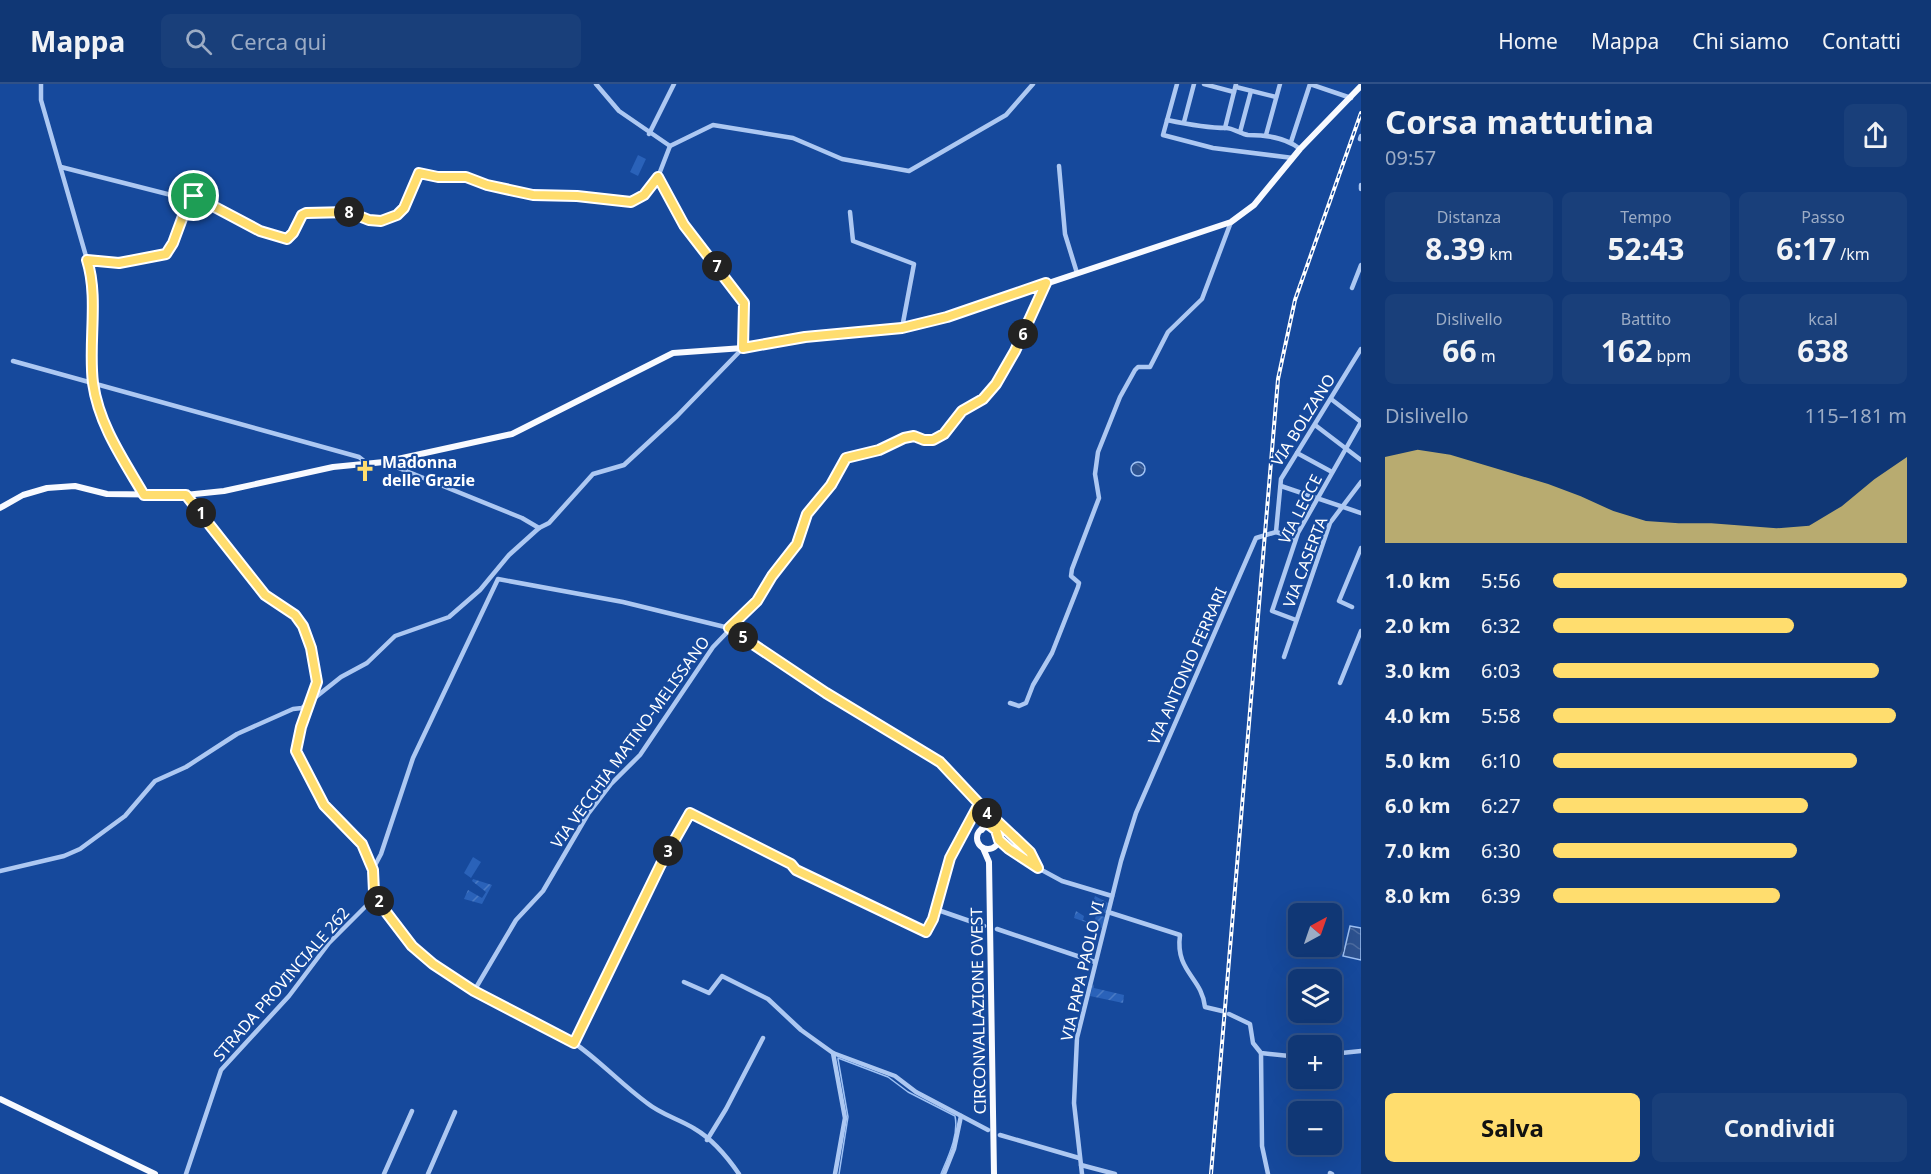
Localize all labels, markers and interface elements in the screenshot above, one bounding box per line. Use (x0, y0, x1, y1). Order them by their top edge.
search box (161, 14, 581, 68)
text: Mappa (30, 22, 125, 60)
icon: search (182, 25, 215, 58)
text: Cerca qui (230, 26, 327, 56)
text: Home (1498, 27, 1558, 55)
text: Mappa (1591, 27, 1659, 55)
text: Chi siamo (1692, 27, 1789, 55)
text: Contatti (1822, 27, 1901, 55)
text: Corsa mattutina (1385, 99, 1654, 144)
button: share (1844, 104, 1907, 167)
text: 09:57 (1385, 144, 1436, 171)
pin (168, 170, 219, 221)
icon: arrive (177, 179, 210, 212)
pin: 8 (334, 197, 364, 227)
text: 8 (344, 201, 354, 223)
text: Distanza (1437, 206, 1501, 228)
text: Tempo (1620, 206, 1672, 228)
text: Passo (1801, 206, 1845, 228)
text: 8.39 (1425, 228, 1485, 269)
text: 52:43 (1607, 228, 1685, 269)
text: 6:17 (1776, 228, 1836, 269)
text: km (1485, 243, 1513, 265)
text: /km (1836, 243, 1870, 265)
pin: 7 (702, 251, 732, 281)
text: 7 (712, 255, 722, 277)
text: Dislivello (1436, 308, 1502, 330)
text: Battito (1621, 308, 1671, 330)
text: kcal (1808, 308, 1838, 330)
pin: 6 (1008, 319, 1038, 349)
text: 6 (1018, 323, 1028, 345)
text: 66 (1442, 330, 1477, 371)
text: 162 (1601, 330, 1652, 371)
text: 638 (1797, 330, 1849, 371)
text: m (1477, 345, 1496, 367)
text: bpm (1652, 345, 1691, 367)
street label: VIA BOLZANO (1266, 370, 1340, 470)
text: Dislivello (1385, 402, 1469, 429)
text: 115–181 m (1804, 402, 1907, 429)
place label: Madonna delle Grazie (382, 451, 475, 491)
church icon: Madonna delle Grazie (353, 459, 377, 483)
street label: VIA LECCE (1273, 470, 1327, 548)
pin: 1 (186, 498, 216, 528)
text: 1 (196, 502, 206, 524)
street label: VIA CASERTA (1278, 513, 1333, 610)
text: 1.0 km (1385, 567, 1451, 594)
text: 5:56 (1481, 567, 1521, 594)
street label: VIA ANTONIO FERRARI (1142, 584, 1232, 748)
text: 2.0 km (1385, 612, 1451, 639)
text: 6:32 (1481, 612, 1521, 639)
pin: 5 (728, 622, 758, 652)
text: 5 (738, 626, 748, 648)
street label: VIA VECCHIA MATINO-MELISSANO (546, 632, 714, 852)
text: 3.0 km (1385, 657, 1451, 684)
text: 6:03 (1481, 657, 1521, 684)
text: 4.0 km (1385, 702, 1451, 729)
text: 5:58 (1481, 702, 1521, 729)
text: 5.0 km (1385, 747, 1451, 774)
text: 6:10 (1481, 747, 1521, 774)
text: 6.0 km (1385, 792, 1451, 819)
text: 6:27 (1481, 792, 1521, 819)
pin: 4 (972, 798, 1002, 828)
text: 4 (982, 802, 992, 824)
pin: 3 (653, 836, 683, 866)
text: 7.0 km (1385, 837, 1451, 864)
text: 6:30 (1481, 837, 1521, 864)
text: 3 (663, 840, 673, 862)
text: 8.0 km (1385, 882, 1451, 909)
text: 6:39 (1481, 882, 1521, 909)
pin: 2 (364, 886, 394, 916)
text: 2 (374, 890, 384, 912)
street label: VIA PAPA PAOLO VI (1055, 899, 1109, 1043)
street label: STRADA PROVINCIALE 262 (208, 902, 354, 1066)
north arrow (1288, 903, 1342, 957)
map controls (1288, 903, 1342, 1155)
street label: CIRCONVALLAZIONE OVEST (965, 907, 991, 1115)
button: layers (1288, 969, 1342, 1023)
button: + (1288, 1035, 1342, 1089)
button: Salva (1385, 1093, 1640, 1162)
button: Condividi (1652, 1093, 1907, 1162)
button: − (1288, 1101, 1342, 1155)

